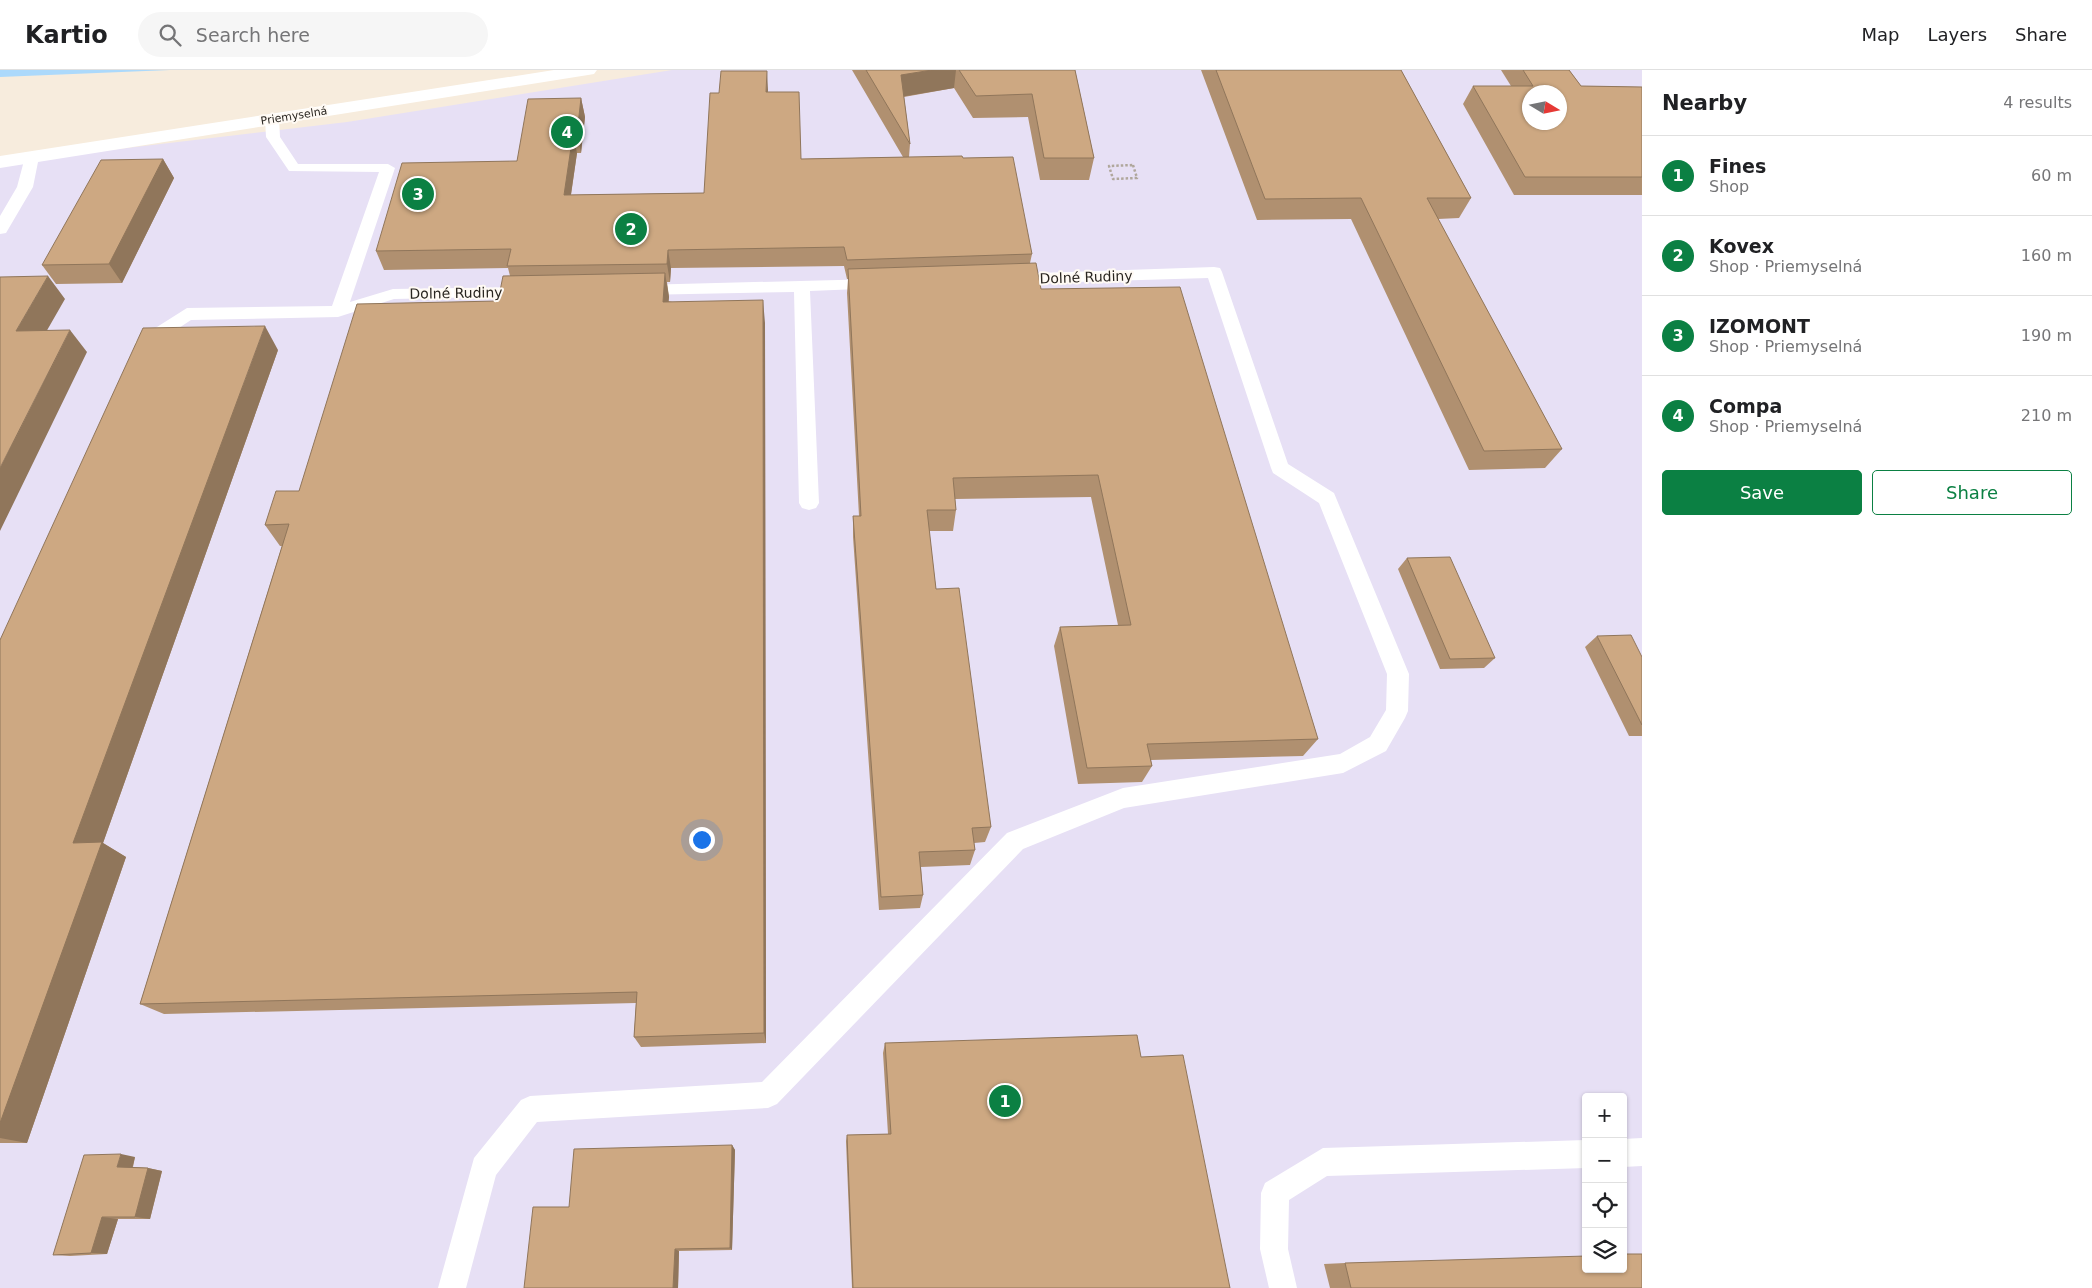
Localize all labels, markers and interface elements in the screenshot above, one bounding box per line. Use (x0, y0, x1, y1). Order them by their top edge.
search box (138, 12, 488, 57)
text: Kartio (25, 21, 108, 49)
icon: search (156, 21, 184, 49)
text: Search here (196, 24, 310, 46)
text: Map (1861, 24, 1899, 45)
text: Layers (1927, 24, 1987, 45)
text: Share (2015, 24, 2067, 45)
north arrow (1522, 85, 1567, 130)
text: Nearby (1662, 91, 1747, 115)
text: 4 results (2003, 93, 2072, 112)
street label: Priemyselná (260, 104, 328, 128)
pin: 4 (551, 113, 583, 151)
text: Fines (1709, 155, 1766, 177)
text: 1 (1672, 166, 1684, 185)
text: 60 m (2031, 166, 2072, 185)
pin: 3 (402, 175, 434, 213)
text: Shop (1709, 177, 1749, 196)
pin: 2 (615, 210, 647, 248)
text: Kovex (1709, 235, 1774, 257)
text: 2 (1672, 246, 1684, 265)
text: 160 m (2021, 246, 2072, 265)
text: Shop · Priemyselná (1709, 257, 1862, 276)
street label: Dolné Rudiny (1039, 267, 1133, 287)
street label: Dolné Rudiny (409, 284, 503, 302)
text: IZOMONT (1709, 315, 1810, 337)
text: 3 (1672, 326, 1684, 345)
text: 190 m (2021, 326, 2072, 345)
text: Shop · Priemyselná (1709, 337, 1862, 356)
text: Compa (1709, 395, 1782, 417)
text: 4 (1672, 406, 1684, 425)
text: 210 m (2021, 406, 2072, 425)
text: Shop · Priemyselná (1709, 417, 1862, 436)
button: Save (1662, 470, 1862, 515)
button: Share (1872, 470, 2072, 515)
your location (689, 827, 715, 853)
pin: 1 (989, 1082, 1021, 1120)
map controls (1582, 1093, 1627, 1273)
button: + (1582, 1093, 1627, 1138)
button: − (1582, 1138, 1627, 1183)
button: locate (1582, 1183, 1627, 1228)
button: layers (1582, 1228, 1627, 1273)

